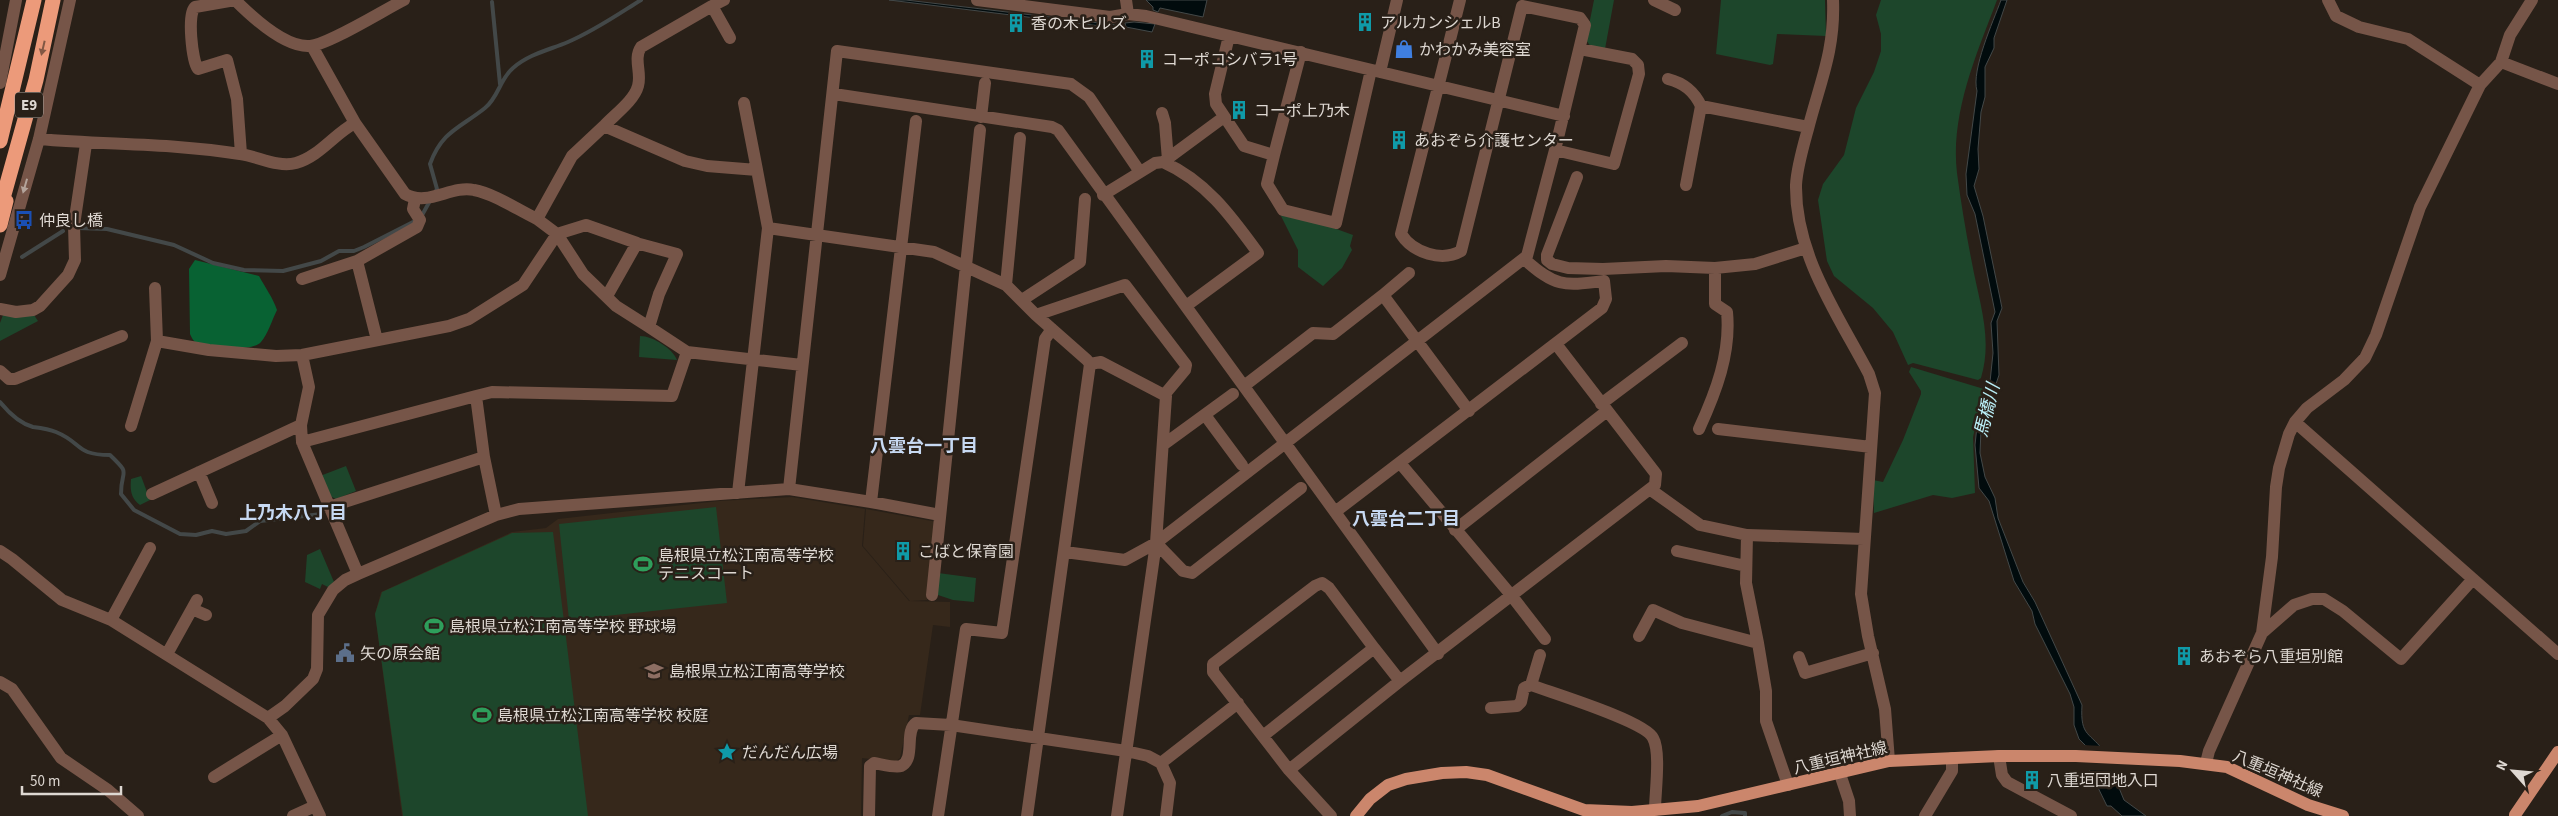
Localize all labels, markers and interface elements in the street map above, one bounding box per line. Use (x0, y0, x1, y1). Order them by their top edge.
building icon: アルカンシェルB (1354, 11, 1376, 33)
building icon: 香の木ヒルズ (1005, 12, 1027, 34)
place label: アルカンシェルB (1380, 12, 1501, 34)
place label: 香の木ヒルズ (1031, 13, 1127, 35)
shop icon: かわかみ美容室 (1393, 38, 1415, 60)
place label: かわかみ美容室 (1419, 39, 1531, 61)
one-way arrow (39, 40, 47, 55)
building icon: コーポコシバラ1号 (1136, 48, 1158, 70)
place label: コーポコシバラ1号 (1162, 49, 1297, 71)
road number: E9 (15, 92, 43, 118)
building icon: コーポ上乃木 (1228, 99, 1250, 121)
place label: コーポ上乃木 (1254, 100, 1350, 122)
building icon: あおぞら介護センター (1388, 129, 1410, 151)
place label: あおぞら介護センター (1414, 130, 1574, 152)
one-way arrow (21, 179, 29, 194)
bus stop icon: 仲良し橋 (13, 209, 35, 231)
place label: 仲良し橋 (39, 210, 103, 232)
water label: 馬橋川 (1969, 379, 2007, 439)
district label: 八雲台一丁目 (870, 434, 978, 459)
district label: 上乃木八丁目 (239, 501, 347, 526)
district label: 八雲台二丁目 (1352, 507, 1460, 532)
building icon: こばと保育園 (892, 540, 914, 562)
place label: こばと保育園 (918, 541, 1014, 563)
place label: 島根県立松江南高等学校 テニスコート (658, 545, 834, 585)
sports icon: 島根県立松江南高等学校 テニスコート (632, 553, 654, 575)
sports icon: 島根県立松江南高等学校 野球場 (423, 615, 445, 637)
place label: 島根県立松江南高等学校 野球場 (449, 616, 676, 638)
public building icon: 矢の原会館 (334, 642, 356, 664)
place label: 矢の原会館 (360, 643, 440, 665)
building icon: あおぞら八重垣別館 (2173, 645, 2195, 667)
place label: あおぞら八重垣別館 (2199, 646, 2343, 668)
school or university icon: 島根県立松江南高等学校 (643, 660, 665, 682)
place label: 島根県立松江南高等学校 (669, 661, 845, 683)
sports icon: 島根県立松江南高等学校 校庭 (471, 704, 493, 726)
place label: 島根県立松江南高等学校 校庭 (497, 705, 708, 727)
street label: 八重垣神社線 (1791, 736, 1889, 779)
place icon: だんだん広場 (716, 741, 738, 763)
place label: だんだん広場 (742, 742, 838, 764)
street label: 八重垣神社線 (2229, 745, 2326, 803)
north arrow (2488, 746, 2538, 796)
text: N (2491, 757, 2513, 774)
scale bar (22, 764, 121, 796)
building icon: 八重垣団地入口 (2021, 769, 2043, 791)
place label: 八重垣団地入口 (2047, 770, 2159, 792)
text: 50 m (30, 771, 60, 792)

